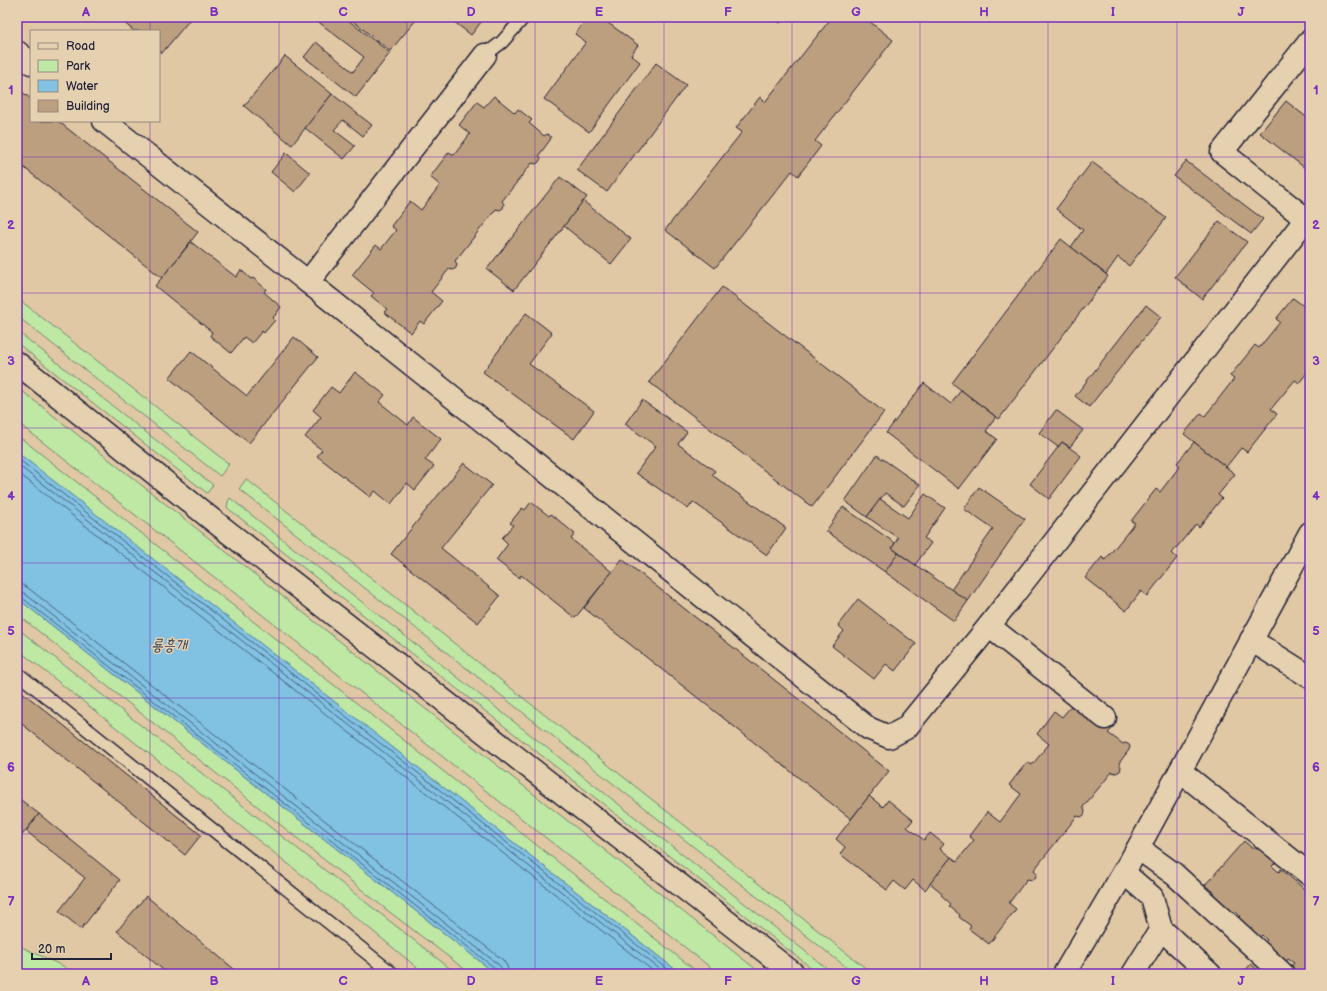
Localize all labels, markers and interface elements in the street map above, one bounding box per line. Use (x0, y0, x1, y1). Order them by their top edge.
text: A (81, 4, 90, 20)
text: B (209, 4, 219, 20)
text: C (338, 4, 348, 20)
text: D (466, 4, 476, 20)
text: E (595, 4, 604, 20)
text: F (724, 4, 732, 20)
text: G (851, 4, 861, 20)
text: H (979, 4, 989, 20)
text: I (1111, 4, 1115, 20)
text: J (1237, 4, 1245, 20)
legend (30, 30, 160, 122)
text: Road (66, 39, 95, 54)
text: Park (66, 59, 90, 74)
text: Water (66, 79, 98, 94)
text: 1 (8, 82, 14, 98)
text: 1 (1313, 82, 1319, 98)
text: Building (66, 99, 110, 114)
text: 2 (7, 217, 15, 233)
text: 2 (1312, 217, 1320, 233)
text: 3 (7, 353, 15, 369)
text: 3 (1312, 353, 1320, 369)
text: 4 (7, 488, 15, 504)
text: 4 (1312, 488, 1320, 504)
text: 5 (7, 623, 15, 639)
text: 5 (1312, 623, 1320, 639)
water label: 룡흥개 (151, 636, 189, 655)
text: 6 (7, 759, 15, 775)
text: 6 (1312, 759, 1320, 775)
text: 7 (7, 894, 15, 910)
text: 7 (1312, 894, 1320, 910)
scale bar (32, 935, 111, 961)
text: 20 m (38, 942, 65, 957)
text: A (81, 973, 90, 989)
text: B (209, 973, 219, 989)
text: C (338, 973, 348, 989)
text: D (466, 973, 476, 989)
text: E (595, 973, 604, 989)
text: F (724, 973, 732, 989)
text: G (851, 973, 861, 989)
text: H (979, 973, 989, 989)
text: I (1111, 973, 1115, 989)
text: J (1237, 973, 1245, 989)

